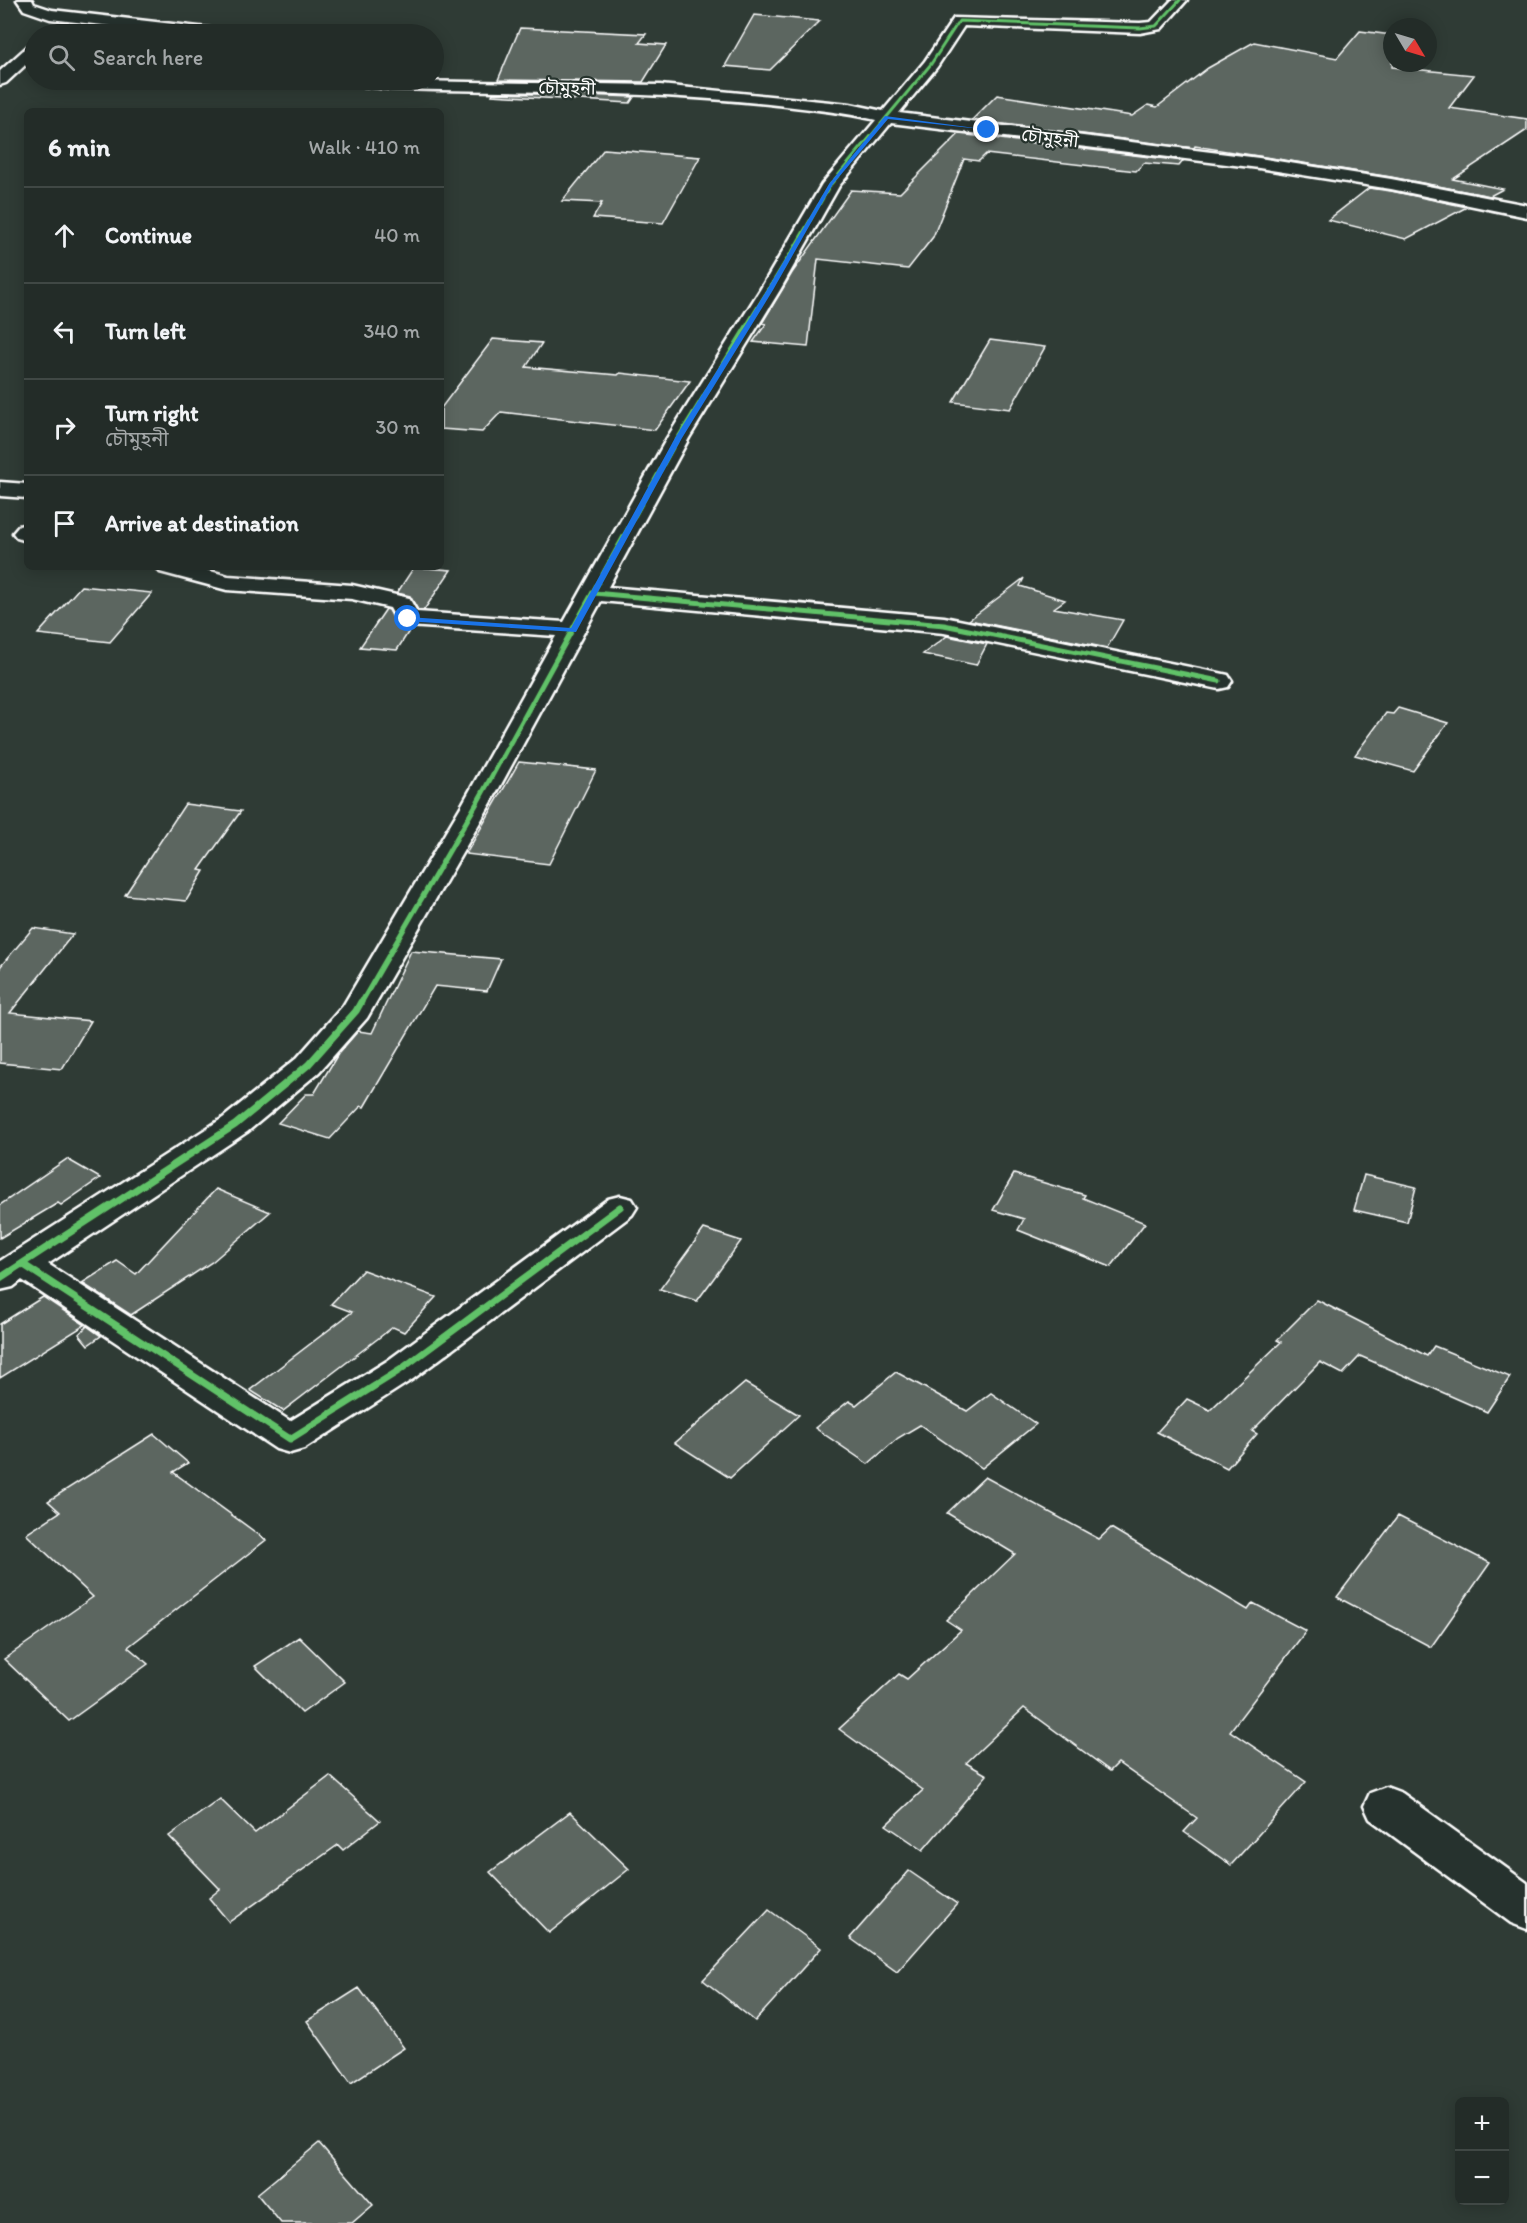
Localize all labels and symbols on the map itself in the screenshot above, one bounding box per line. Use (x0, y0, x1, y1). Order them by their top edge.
north arrow (1383, 18, 1437, 72)
street label: চৌমুহনী (538, 77, 596, 100)
route end (973, 116, 999, 142)
street label: চৌমুহনী (1020, 124, 1080, 152)
route start (394, 605, 420, 631)

